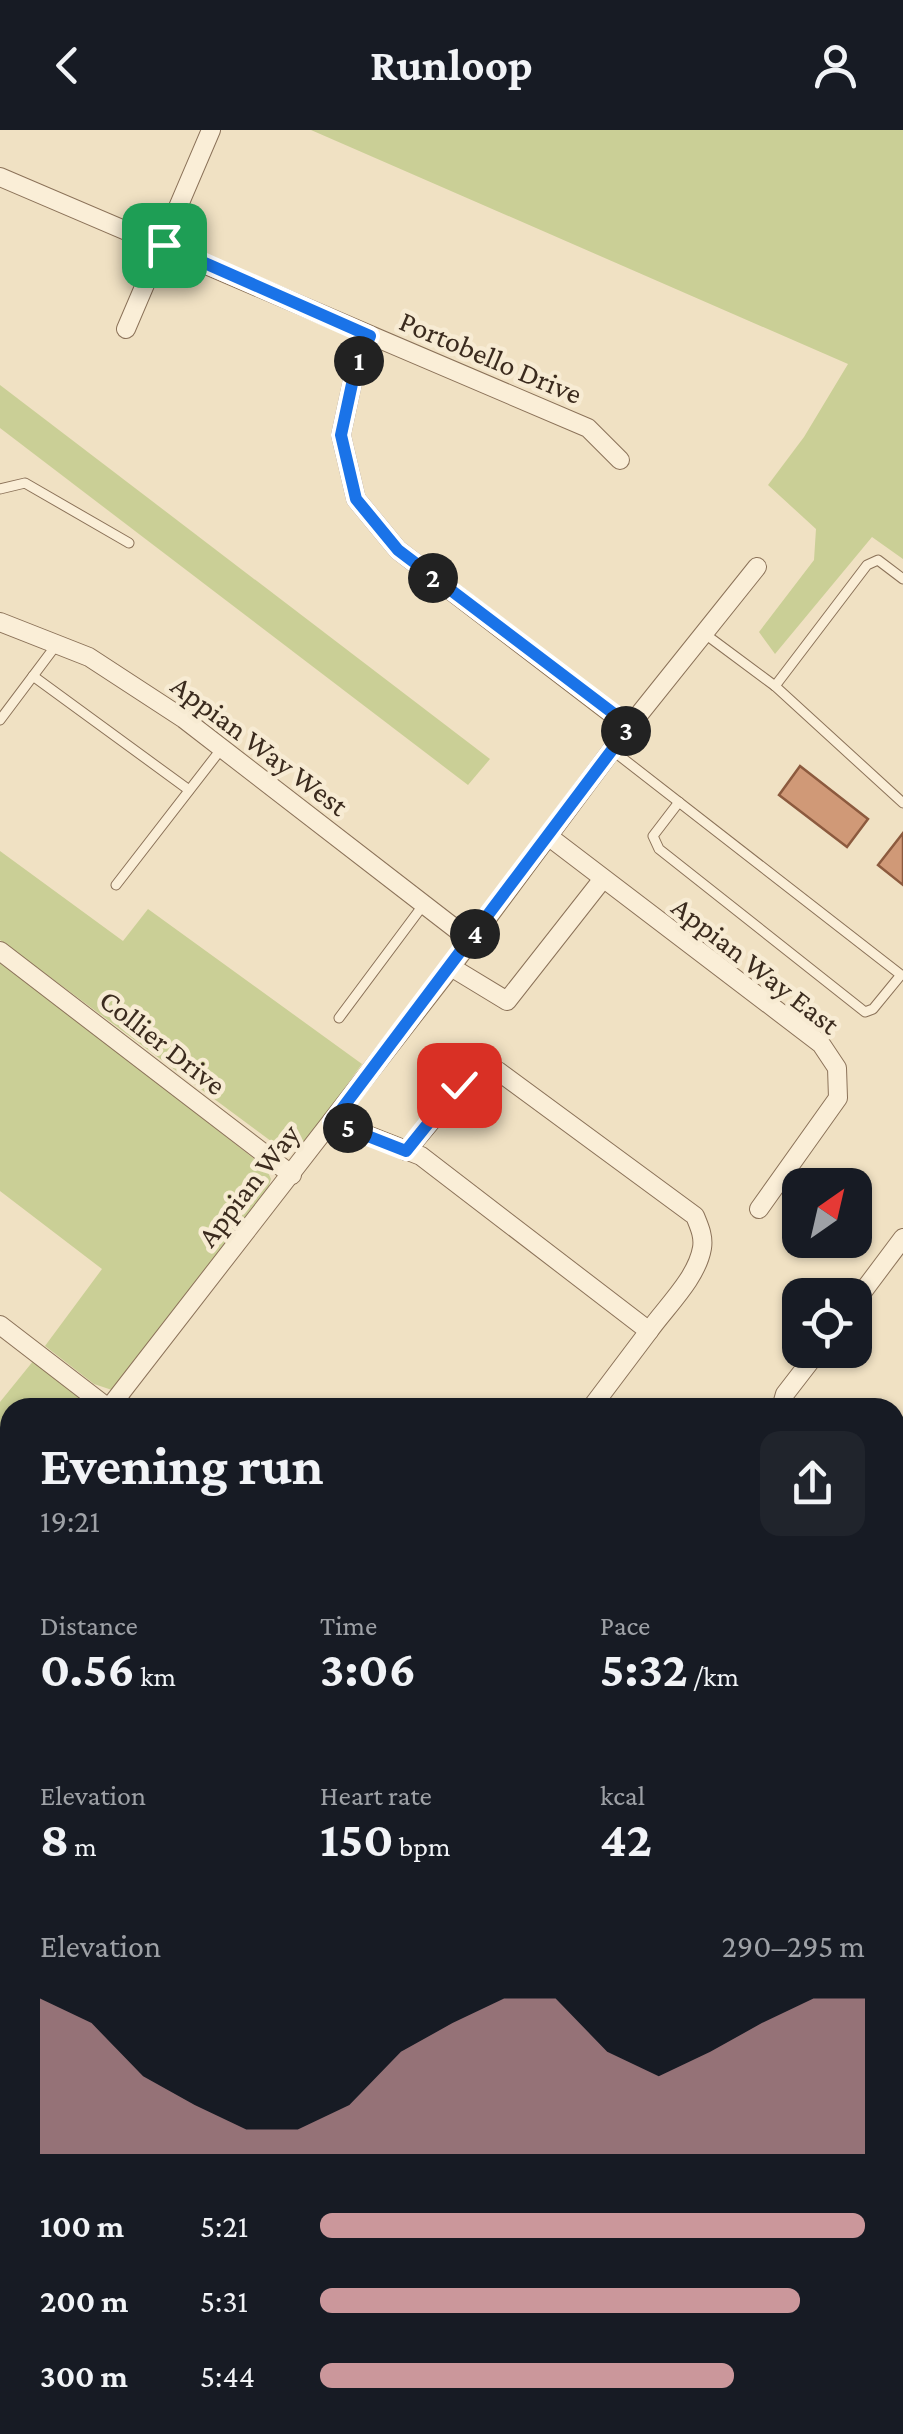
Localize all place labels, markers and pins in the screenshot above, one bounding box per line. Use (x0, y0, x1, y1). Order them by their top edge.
pin (122, 203, 207, 288)
pin: 1 (334, 336, 384, 386)
pin: 2 (408, 553, 458, 603)
pin: 3 (601, 706, 651, 756)
pin: 4 (450, 909, 500, 959)
pin (417, 1043, 502, 1128)
pin: 5 (323, 1103, 373, 1153)

